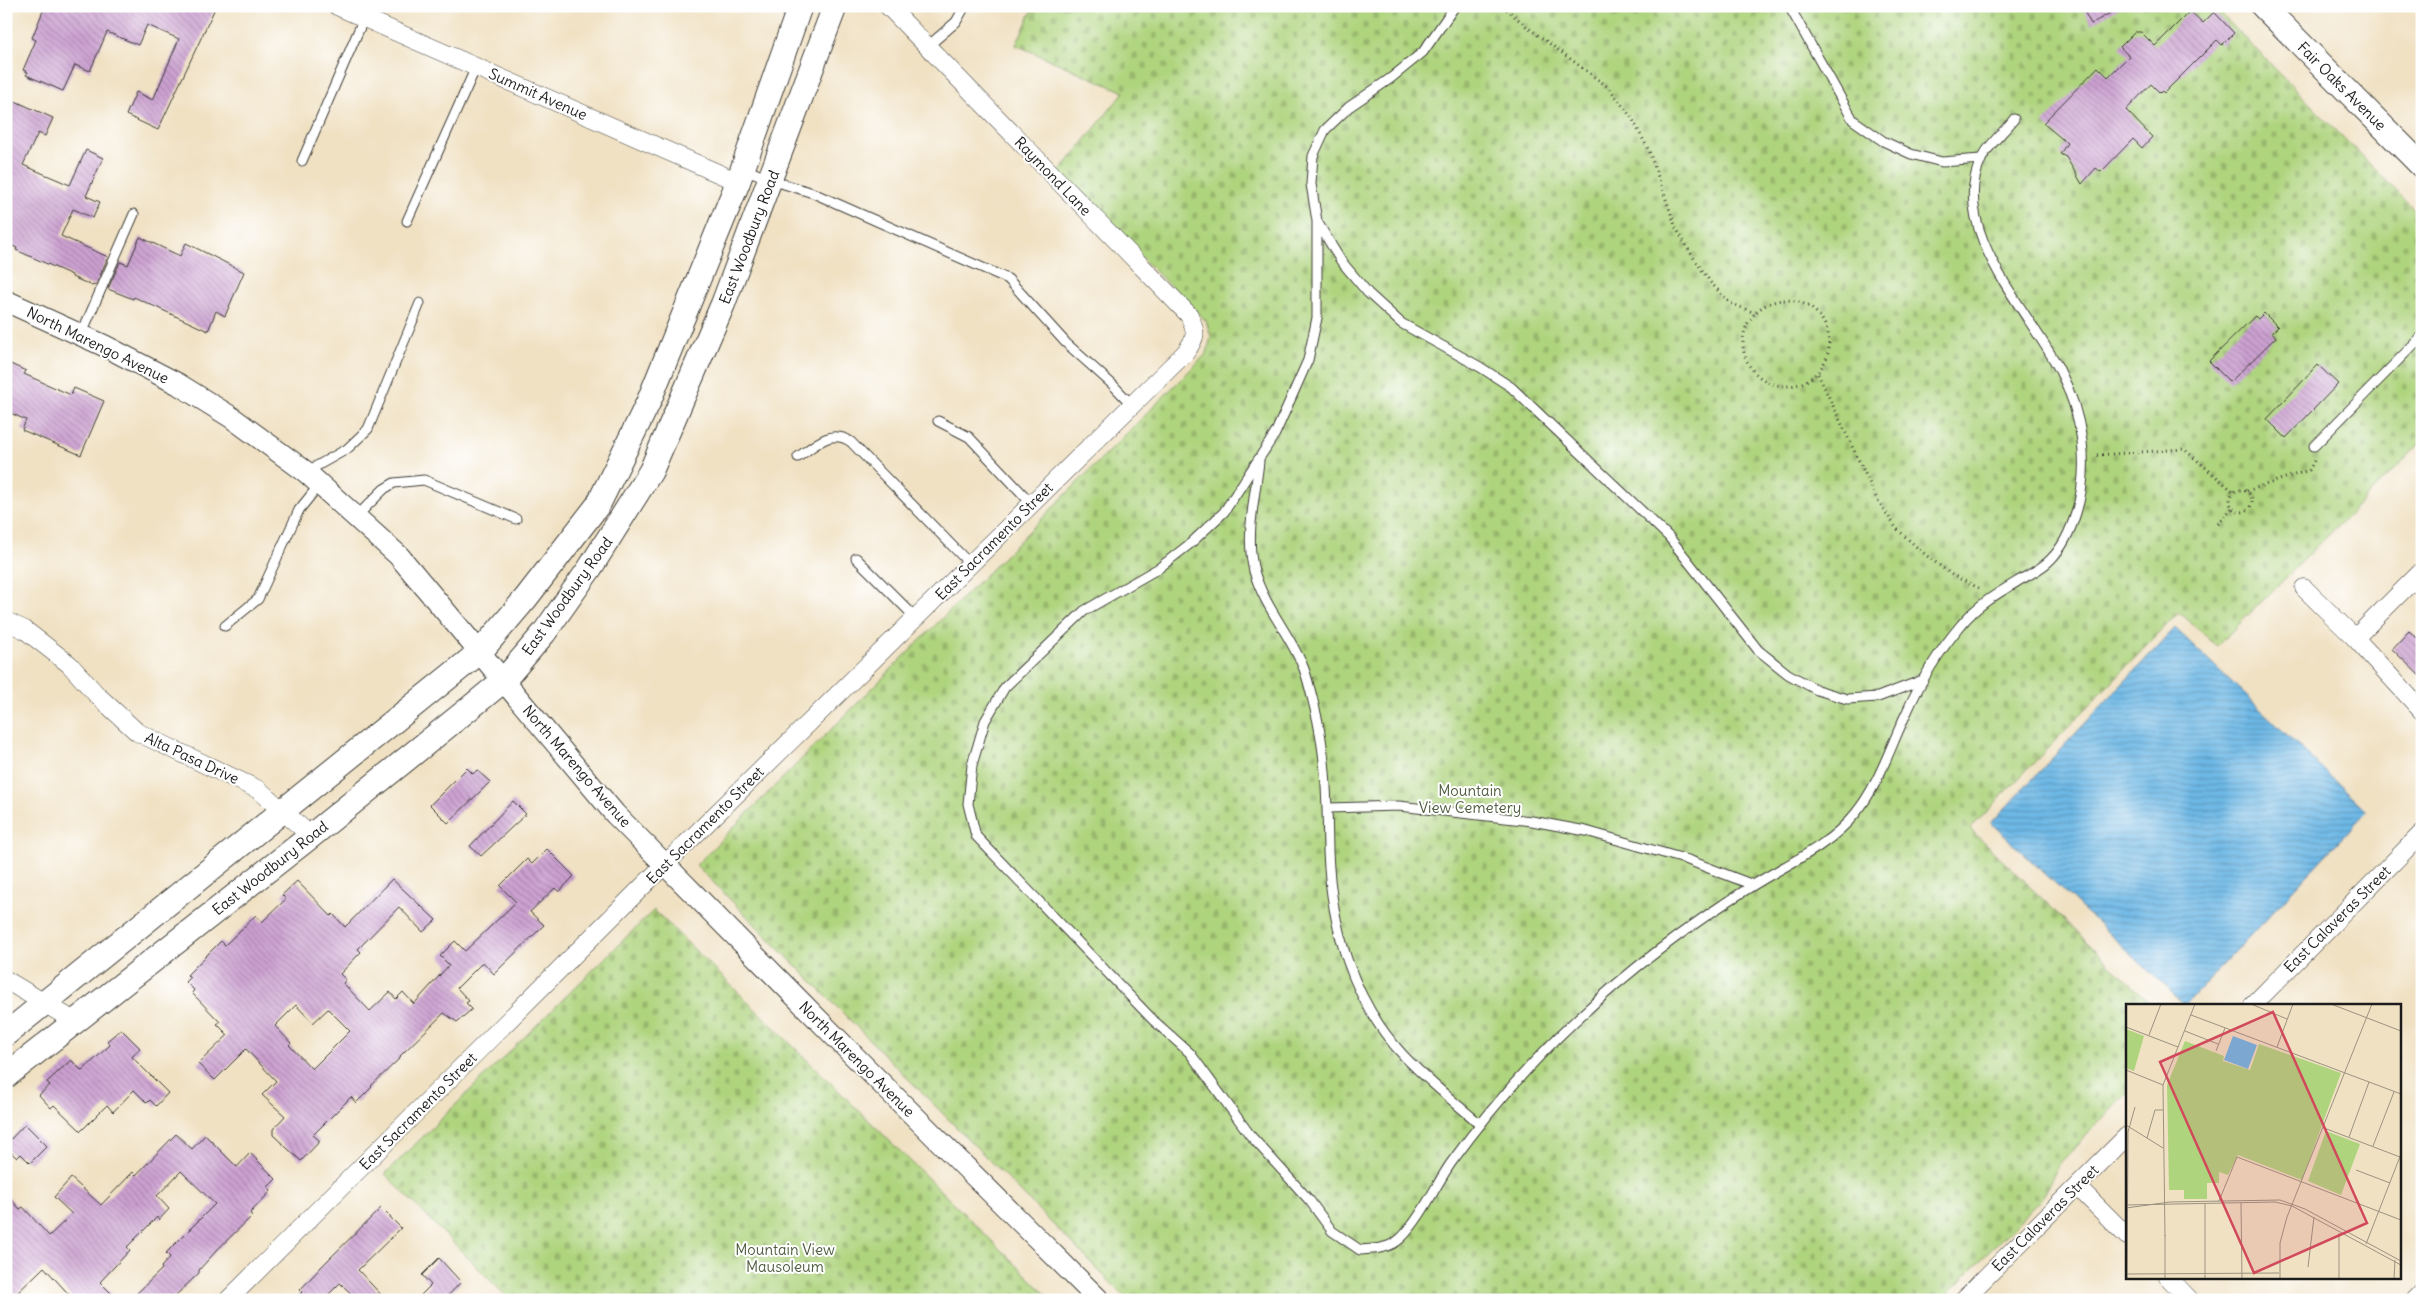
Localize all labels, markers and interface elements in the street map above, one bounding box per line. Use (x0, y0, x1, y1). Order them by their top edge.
street label: Fair Oaks Avenue (2294, 38, 2390, 134)
street label: Summit Avenue (486, 64, 590, 124)
street label: Raymond Lane (1011, 133, 1095, 219)
street label: East Woodbury Road (715, 167, 783, 307)
street label: North Marengo Avenue (24, 302, 172, 388)
street label: East Sacramento Street (931, 478, 1057, 604)
street label: East Woodbury Road (518, 533, 616, 659)
street label: North Marengo Avenue (519, 701, 635, 831)
street label: Alta Pasa Drive (142, 728, 242, 788)
street label: East Sacramento Street (642, 762, 768, 888)
park label: Mountain View Cemetery (1419, 781, 1521, 817)
street label: East Woodbury Road (208, 817, 332, 919)
street label: East Calaveras Street (2280, 862, 2394, 976)
street label: North Marengo Avenue (795, 997, 919, 1121)
inset map (2126, 1004, 2400, 1278)
street label: East Sacramento Street (355, 1048, 481, 1174)
street label: East Calaveras Street (1988, 1161, 2102, 1275)
park label: Mountain View Mausoleum (735, 1240, 835, 1276)

